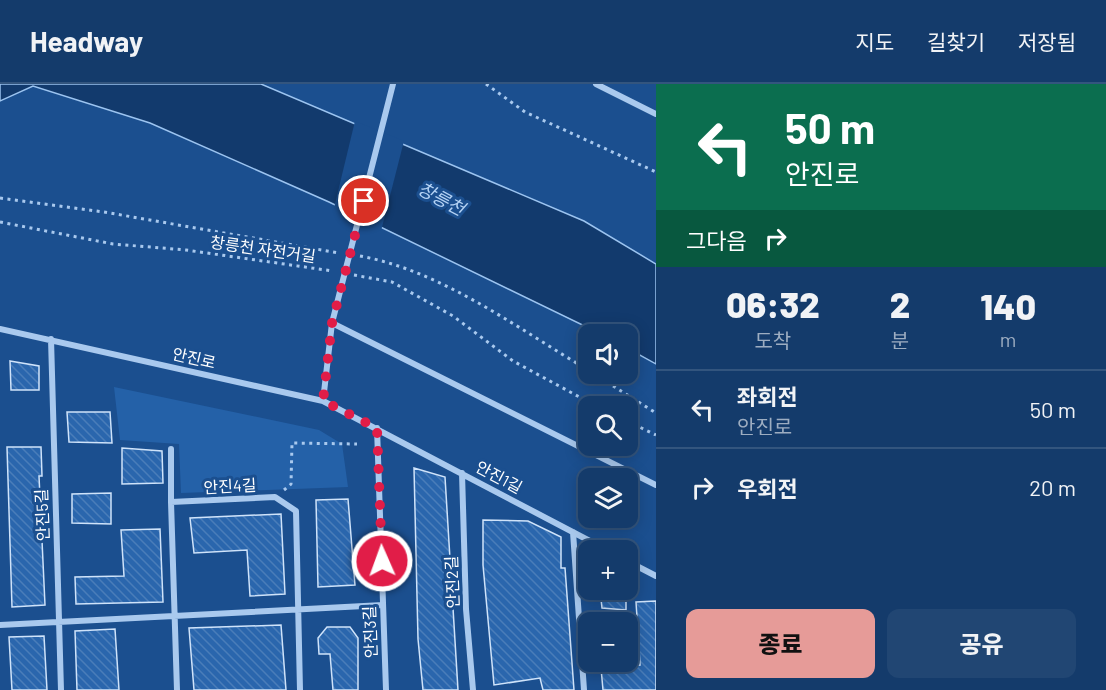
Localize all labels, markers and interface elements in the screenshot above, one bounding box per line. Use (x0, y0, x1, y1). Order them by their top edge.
text: Headway (30, 24, 143, 58)
text: 지도 (855, 29, 894, 54)
text: 길찾기 (927, 29, 985, 54)
text: 저장됨 (1018, 29, 1076, 54)
text: 50 m (785, 102, 875, 152)
icon: left (686, 108, 764, 186)
text: 안진로 (785, 157, 860, 189)
pin (338, 175, 389, 226)
water label: 창릉천 (414, 177, 471, 221)
icon: arrive (347, 184, 380, 217)
icon: right (759, 222, 792, 255)
text: 그다음 (686, 227, 747, 253)
street label: 창릉천 자전거길 (209, 232, 317, 265)
text: 06:32 (726, 282, 820, 325)
text: 2 (890, 282, 910, 325)
text: 140 (980, 284, 1036, 327)
map controls (578, 324, 638, 672)
button: sound (578, 324, 638, 384)
text: m (1000, 327, 1016, 351)
text: 도착 (754, 328, 791, 352)
text: 분 (891, 328, 909, 352)
street label: 안진로 (170, 343, 218, 372)
text: 좌회전 (737, 383, 798, 409)
icon: left (686, 393, 719, 426)
button: search (578, 396, 638, 456)
text: 50 m (1030, 396, 1076, 422)
text: 안진로 (737, 414, 792, 438)
street label: 안진1길 (473, 456, 526, 497)
button: layers (578, 468, 638, 528)
icon: right (686, 471, 719, 504)
text: 20 m (1029, 474, 1076, 500)
street label: 안진4길 (203, 475, 257, 496)
text: 우회전 (737, 475, 798, 501)
street label: 안진5길 (31, 489, 52, 542)
position arrow (350, 529, 414, 593)
button: + (578, 540, 638, 600)
street label: 안진2길 (441, 555, 462, 609)
street label: 안진3길 (359, 605, 380, 659)
button: 종료 (686, 609, 875, 678)
button: 공유 (887, 609, 1076, 678)
button: − (578, 612, 638, 672)

